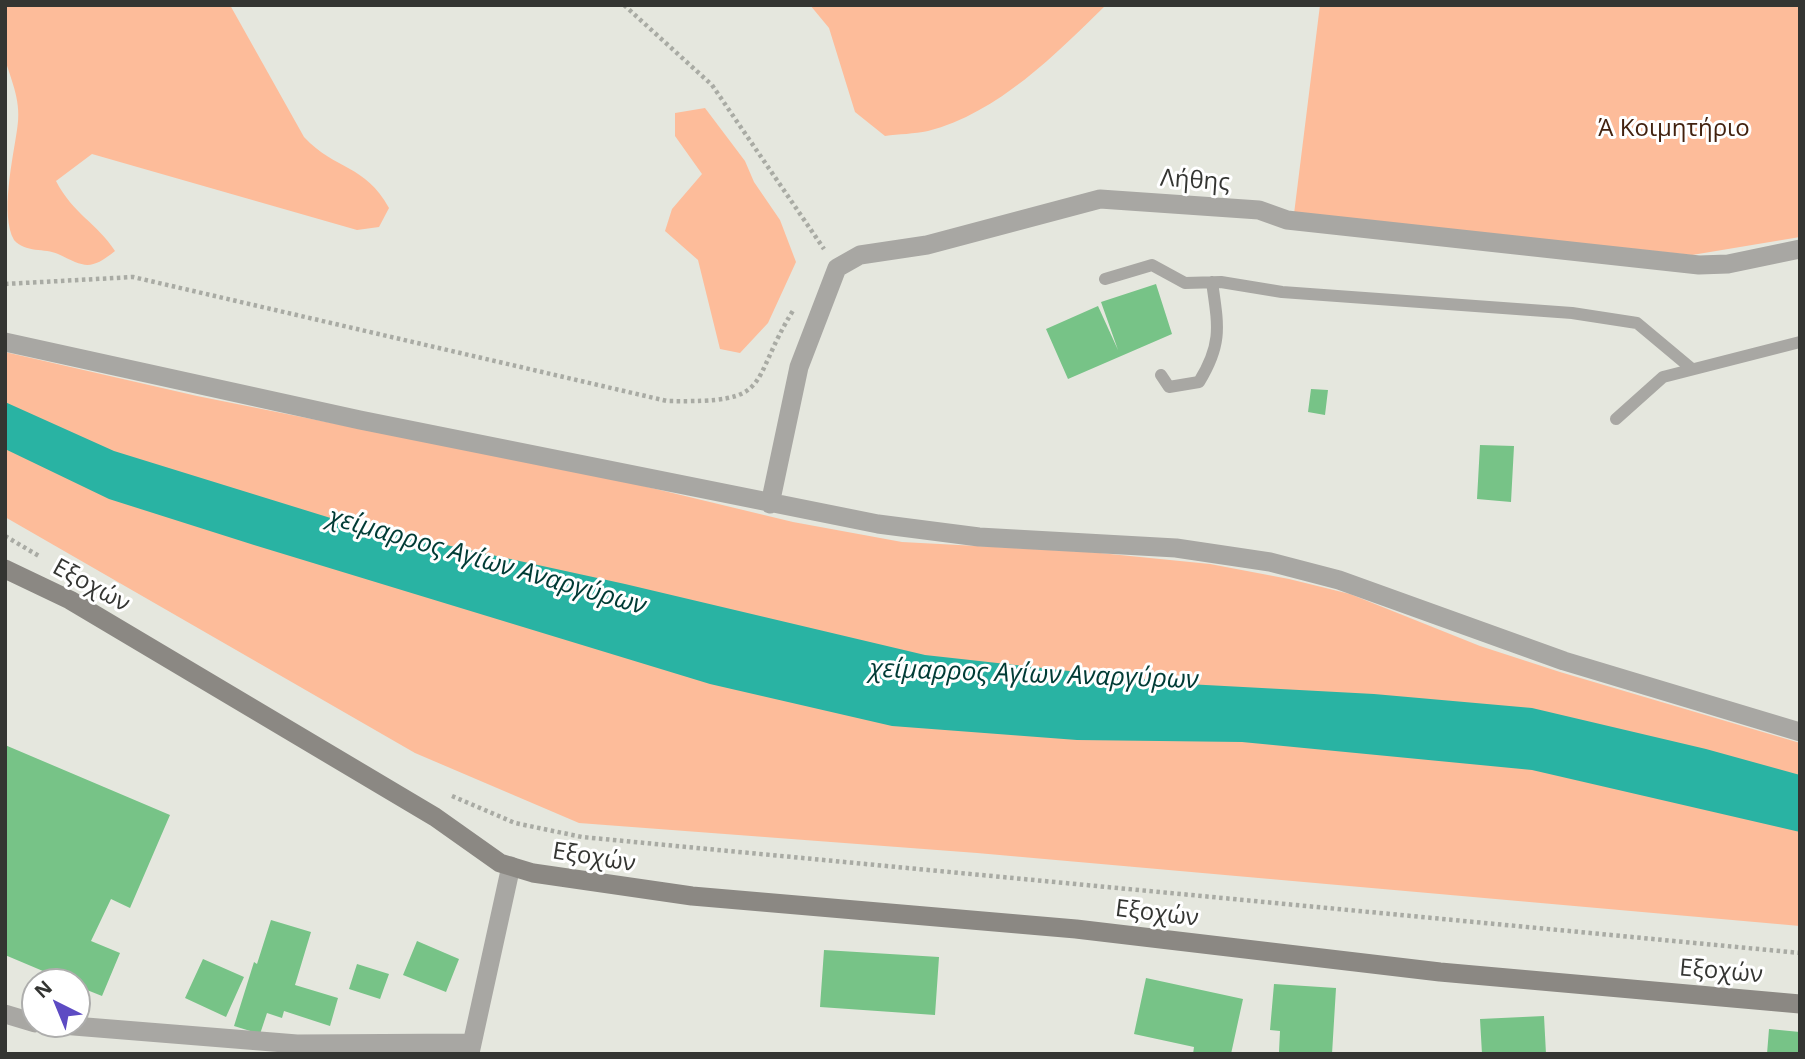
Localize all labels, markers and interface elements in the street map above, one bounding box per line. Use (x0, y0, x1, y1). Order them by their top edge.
park label: Ά Κοιμητήριο (1598, 115, 1750, 143)
street label: Λήθης (1159, 164, 1231, 198)
water label: χείμαρρος Αγίων Αναργύρων (324, 502, 650, 622)
street label: Εξοχών (47, 553, 135, 619)
water label: χείμαρρος Αγίων Αναργύρων (869, 654, 1199, 696)
street label: Εξοχών (550, 837, 638, 879)
street label: Εξοχών (1114, 895, 1200, 933)
street label: Εξοχών (1678, 954, 1764, 990)
north arrow (21, 968, 91, 1038)
text: N (29, 974, 58, 1004)

